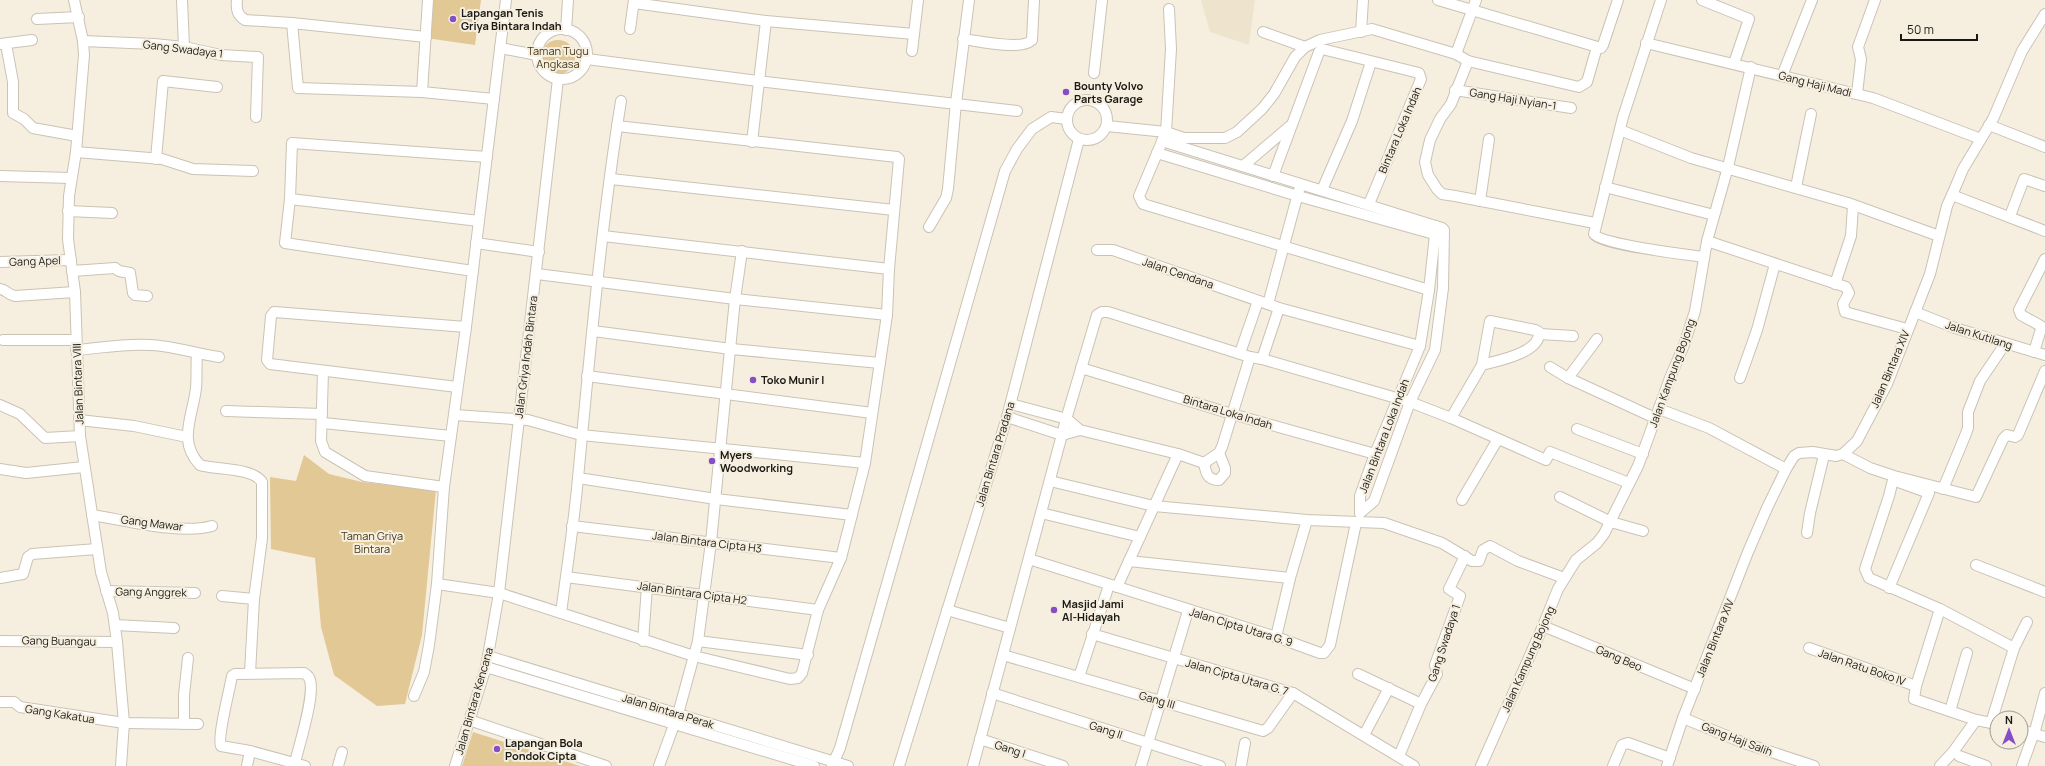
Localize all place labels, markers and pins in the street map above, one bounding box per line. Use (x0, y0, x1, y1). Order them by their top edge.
place label: Lapangan Tenis Griya Bintara Indah (461, 5, 562, 33)
marker: Lapangan Tenis Griya Bintara Indah (448, 14, 458, 24)
place label: Bounty Volvo Parts Garage (1074, 78, 1144, 106)
marker: Bounty Volvo Parts Garage (1061, 87, 1071, 97)
place label: Toko Munir I (761, 372, 824, 387)
marker: Toko Munir I (748, 375, 758, 385)
place label: Myers Woodworking (720, 447, 793, 475)
marker: Myers Woodworking (707, 456, 717, 466)
place label: Masjid Jami Al-Hidayah (1062, 596, 1124, 624)
marker: Masjid Jami Al-Hidayah (1049, 605, 1059, 615)
place label: Lapangan Bola Pondok Cipta (505, 735, 583, 763)
marker: Lapangan Bola Pondok Cipta (492, 744, 502, 754)

